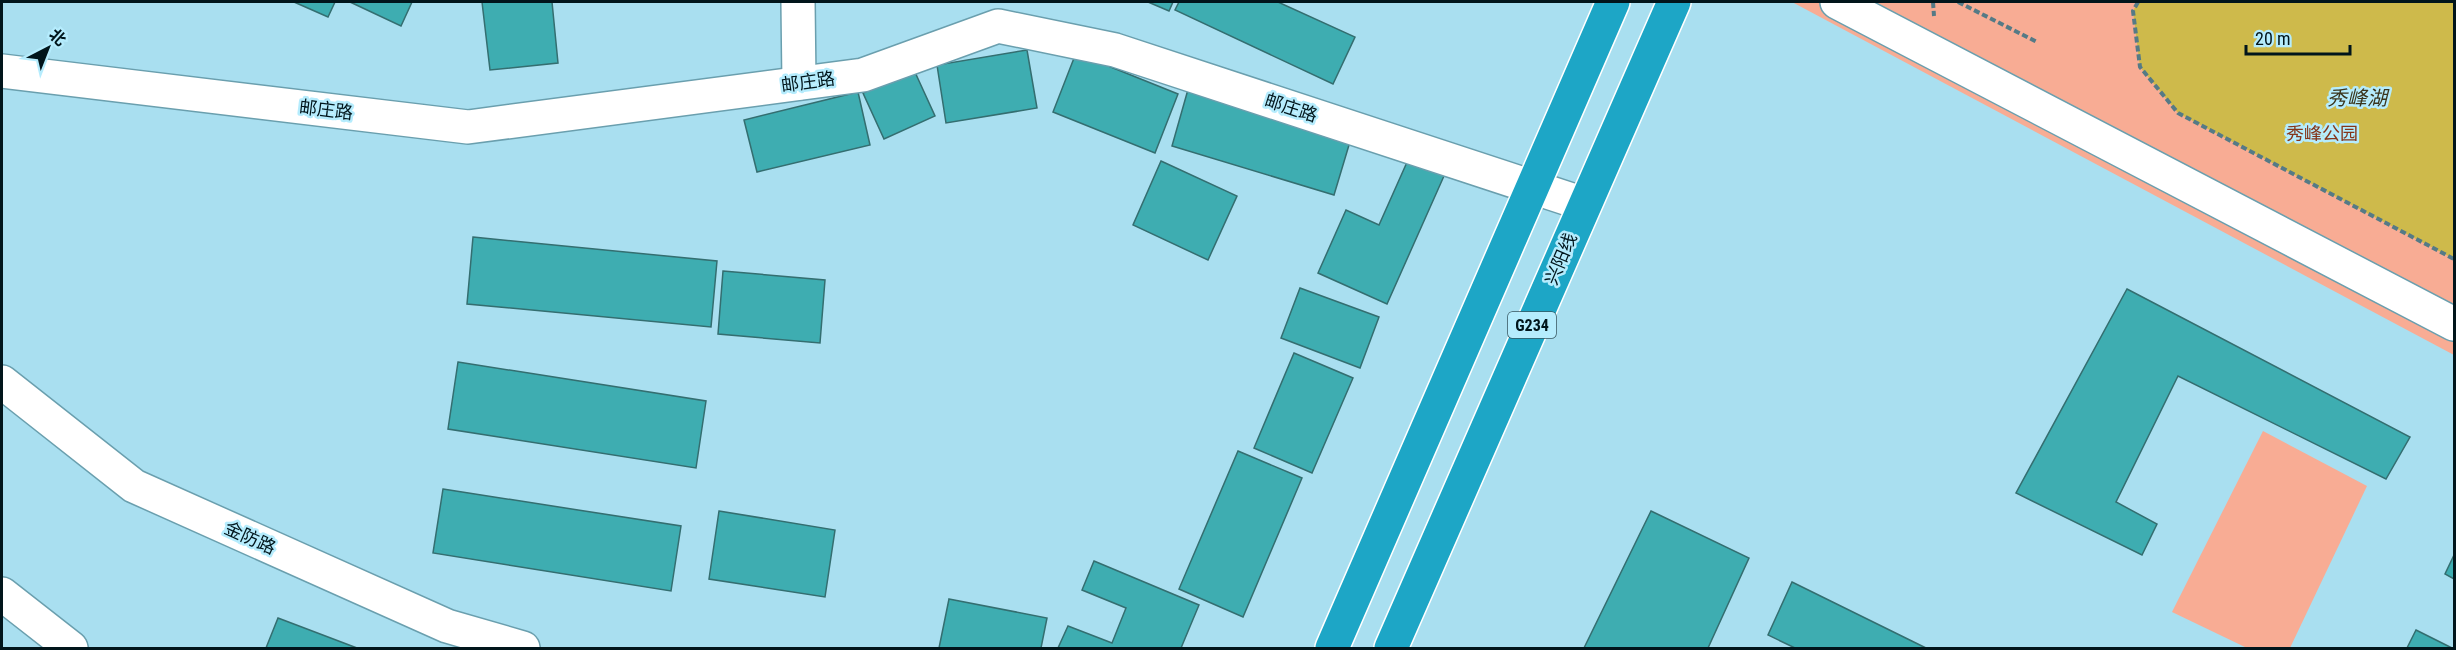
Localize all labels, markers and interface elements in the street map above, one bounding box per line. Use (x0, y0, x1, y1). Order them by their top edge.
north arrow (18, 18, 78, 78)
scale bar (2246, 18, 2350, 56)
text: 北 (45, 25, 70, 50)
text: 20 m (2255, 28, 2290, 49)
street label: 邮庄路 (780, 67, 836, 96)
water label: 秀峰湖 (2327, 86, 2390, 110)
street label: 邮庄路 (1262, 89, 1320, 126)
street label: 邮庄路 (298, 96, 354, 123)
park label: 秀峰公园 (2286, 123, 2358, 144)
street label: 兴阳线 (1540, 230, 1581, 288)
road number: G234 (1508, 312, 1556, 338)
street label: 金防路 (221, 517, 279, 558)

